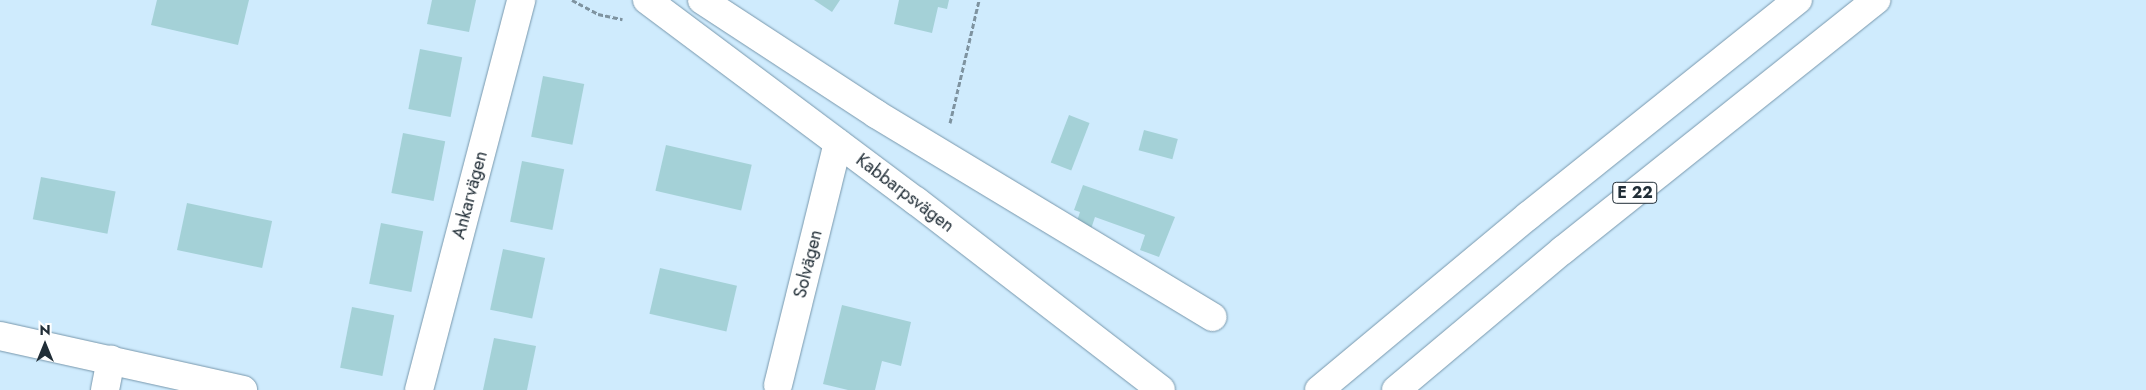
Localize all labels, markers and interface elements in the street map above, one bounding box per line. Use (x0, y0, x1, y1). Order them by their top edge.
street label: Ankarvägen (448, 149, 492, 241)
street label: Kabbarpsvägen (852, 149, 958, 237)
road number: E 22 (1611, 180, 1659, 207)
street label: Solvägen (789, 228, 827, 300)
north arrow (20, 320, 70, 370)
text: N (39, 320, 51, 340)

